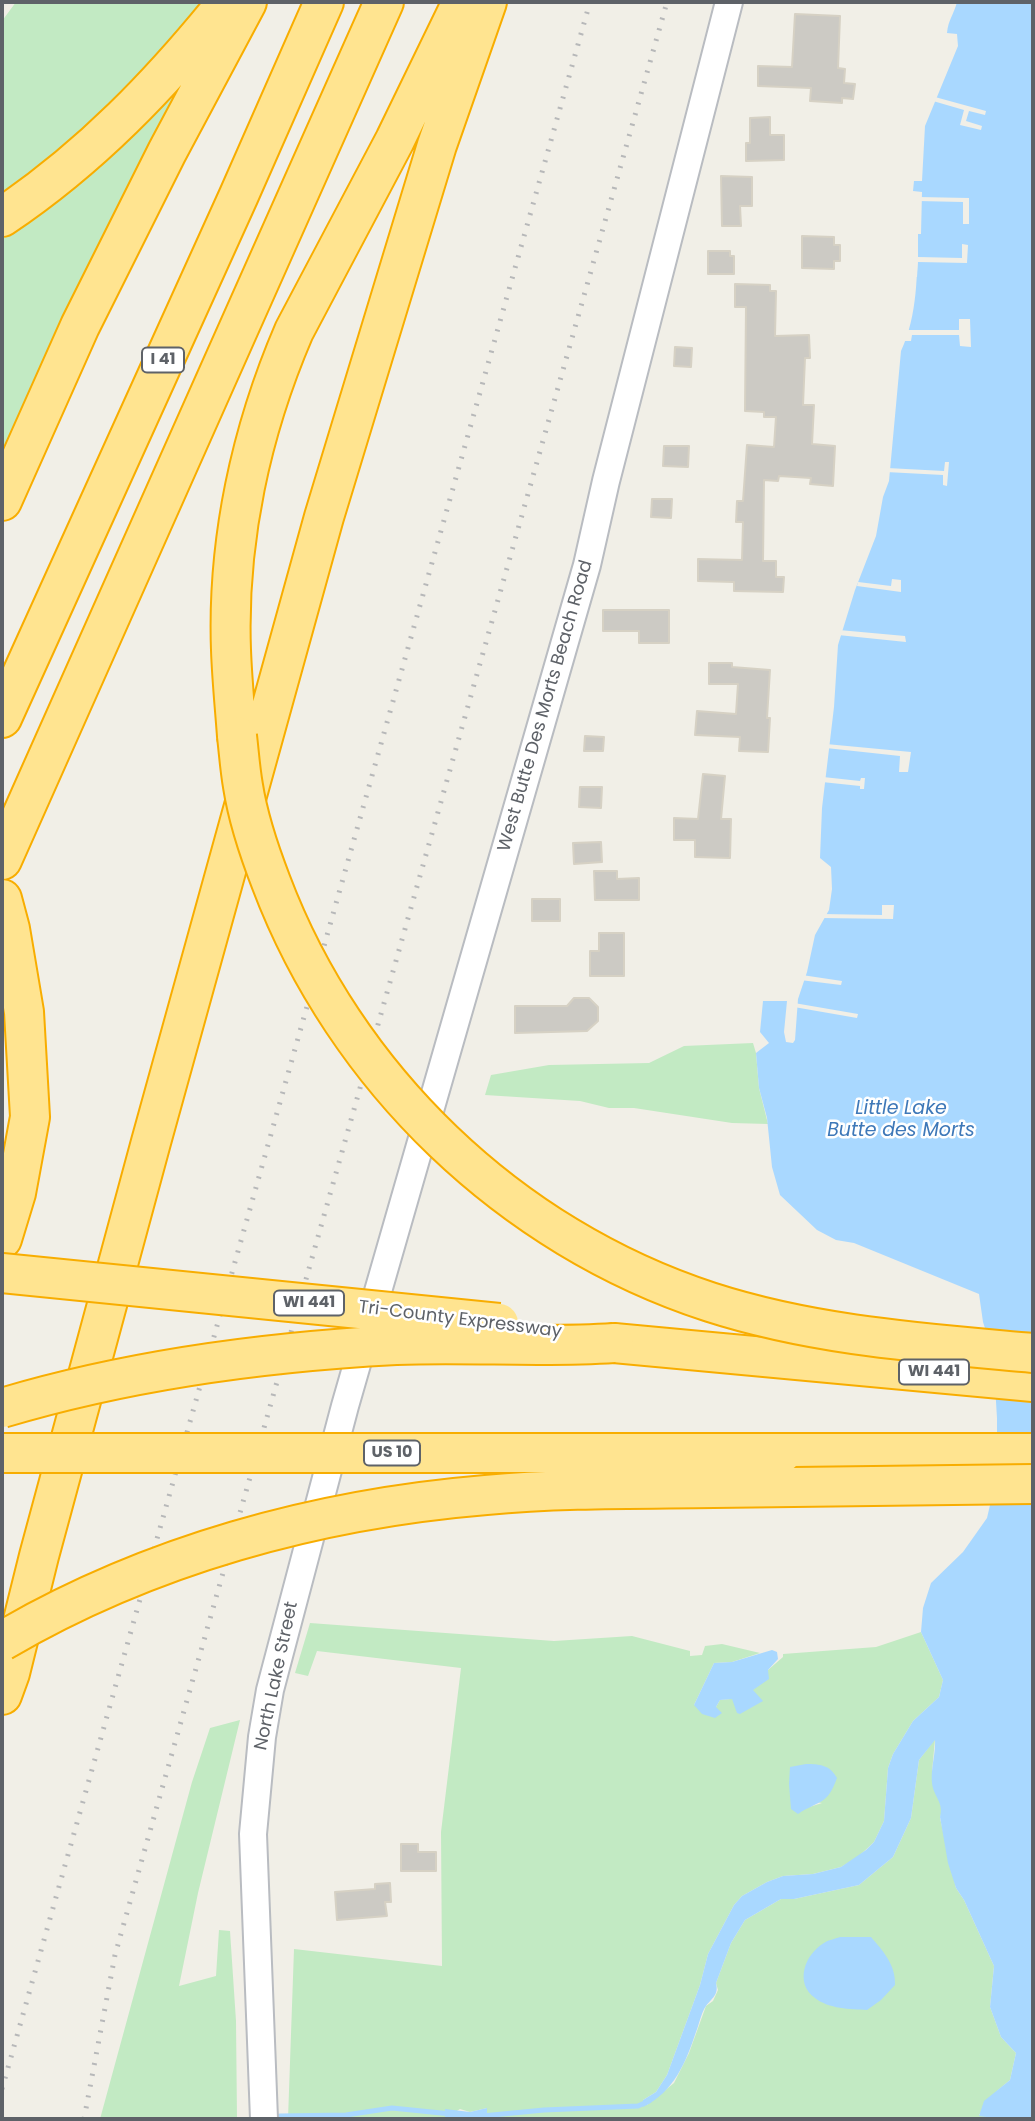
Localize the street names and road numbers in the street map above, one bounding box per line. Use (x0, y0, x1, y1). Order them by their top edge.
road number: I 41 (142, 348, 184, 372)
street label: West Butte Des Morts Beach Road (494, 558, 598, 854)
road number: WI 441 (274, 1290, 344, 1316)
street label: Tri-County Expressway (357, 1297, 563, 1343)
road number: WI 441 (899, 1360, 969, 1384)
road number: US 10 (364, 1441, 420, 1466)
street label: North Lake Street (251, 1600, 303, 1752)

